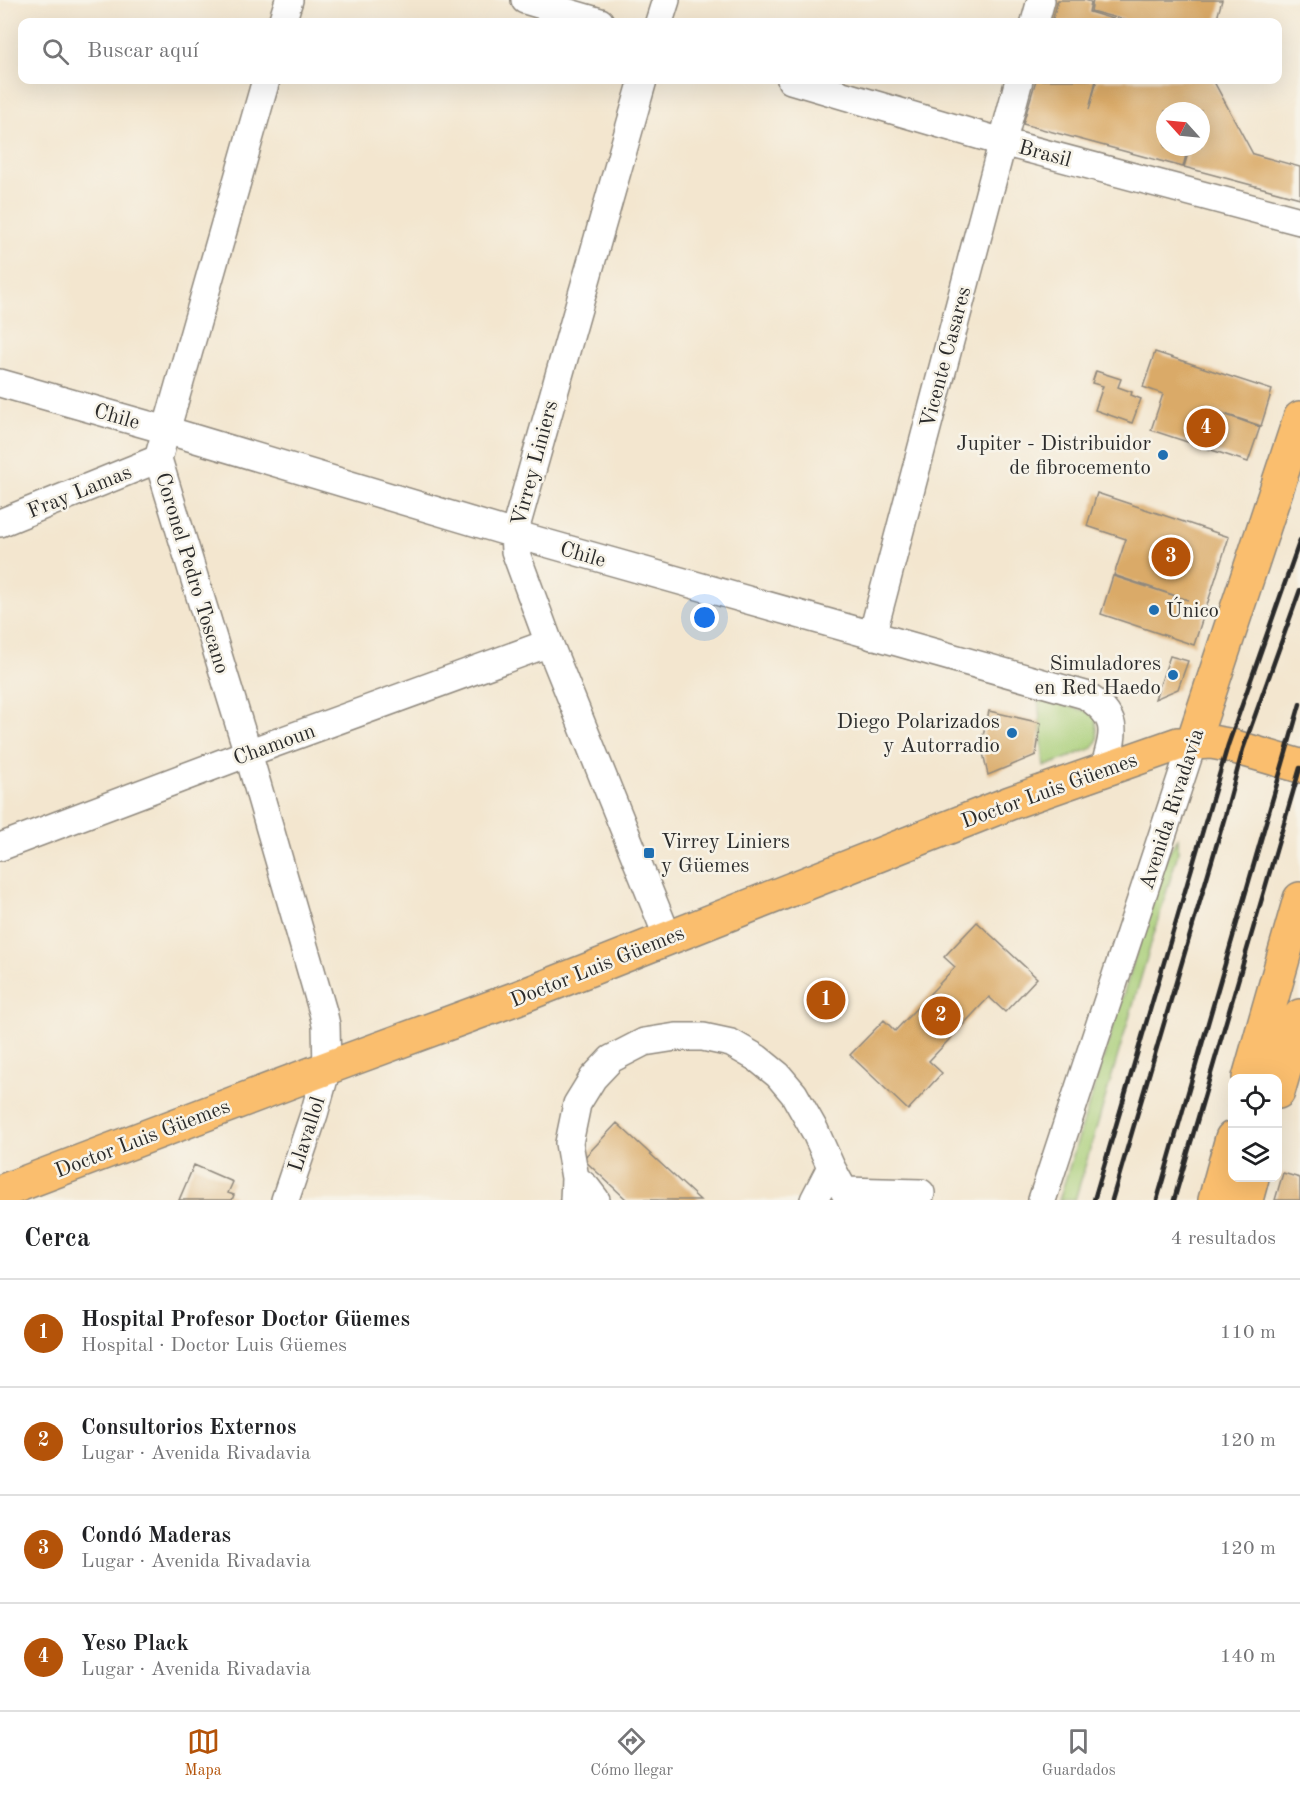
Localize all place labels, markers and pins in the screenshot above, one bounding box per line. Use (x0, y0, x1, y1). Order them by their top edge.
pin: 4 (1186, 406, 1226, 450)
place label: Jupiter - Distribuidor de fibrocemento (956, 434, 1151, 479)
marker: Jupiter - Distribuidor de fibrocemento (1156, 448, 1170, 462)
pin: 3 (1152, 534, 1190, 580)
place label: Único (1166, 596, 1219, 622)
marker: Único (1147, 603, 1161, 617)
place label: Simuladores en Red Haedo (1035, 654, 1161, 699)
marker: Simuladores en Red Haedo (1166, 668, 1180, 682)
place label: Diego Polarizados y Autorradio (837, 712, 1000, 757)
marker: Diego Polarizados y Autorradio (1005, 726, 1019, 740)
place label: Virrey Liniers y Güemes (661, 832, 790, 877)
marker: Virrey Liniers y Güemes (642, 846, 656, 860)
pin: 1 (806, 978, 846, 1022)
pin: 2 (922, 994, 960, 1038)

